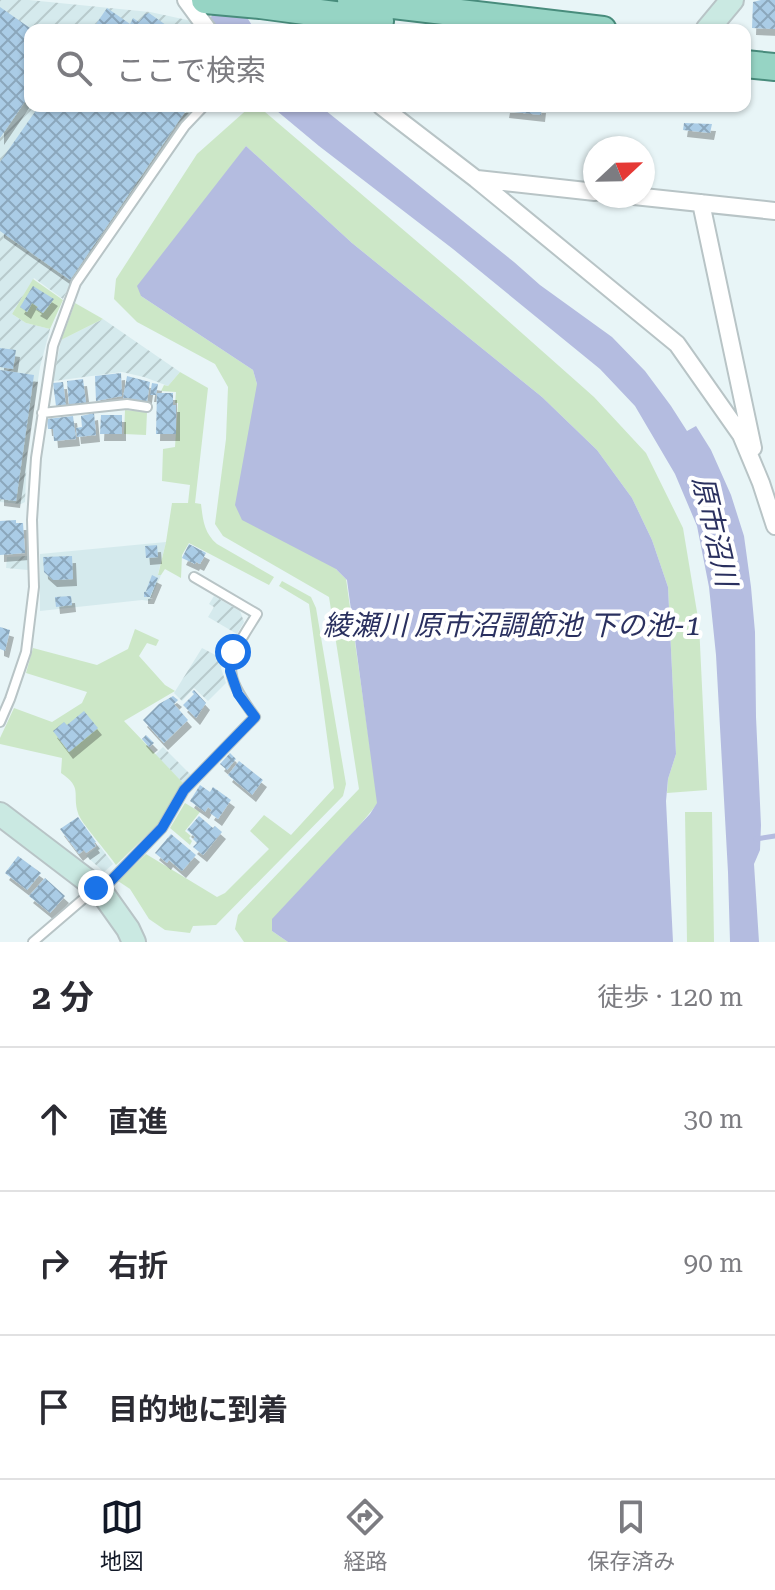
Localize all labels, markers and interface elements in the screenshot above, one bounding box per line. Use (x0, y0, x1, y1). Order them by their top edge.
search box (24, 24, 751, 112)
icon: search (52, 46, 96, 90)
text: ここで検索 (116, 53, 266, 88)
north arrow (583, 136, 655, 208)
water label: 原市沼川 (686, 473, 744, 592)
water label: 綾瀬川 原市沼調節池 下の池-1 (323, 609, 701, 642)
route start (215, 634, 251, 670)
route end (78, 870, 114, 906)
text: 2 分 (32, 977, 94, 1017)
text: 徒歩 · 120 m (597, 982, 743, 1012)
icon: ahead (32, 1097, 76, 1141)
text: 直進 (108, 1104, 168, 1139)
text: 30 m (684, 1104, 743, 1134)
icon: right (32, 1241, 76, 1285)
text: 右折 (108, 1248, 168, 1283)
text: 90 m (684, 1248, 743, 1278)
icon: arrive (32, 1385, 76, 1429)
text: 目的地に到着 (108, 1392, 288, 1427)
tab: 地図 (100, 1495, 144, 1575)
tab: 経路 (343, 1495, 387, 1575)
tab: 保存済み (587, 1495, 675, 1575)

